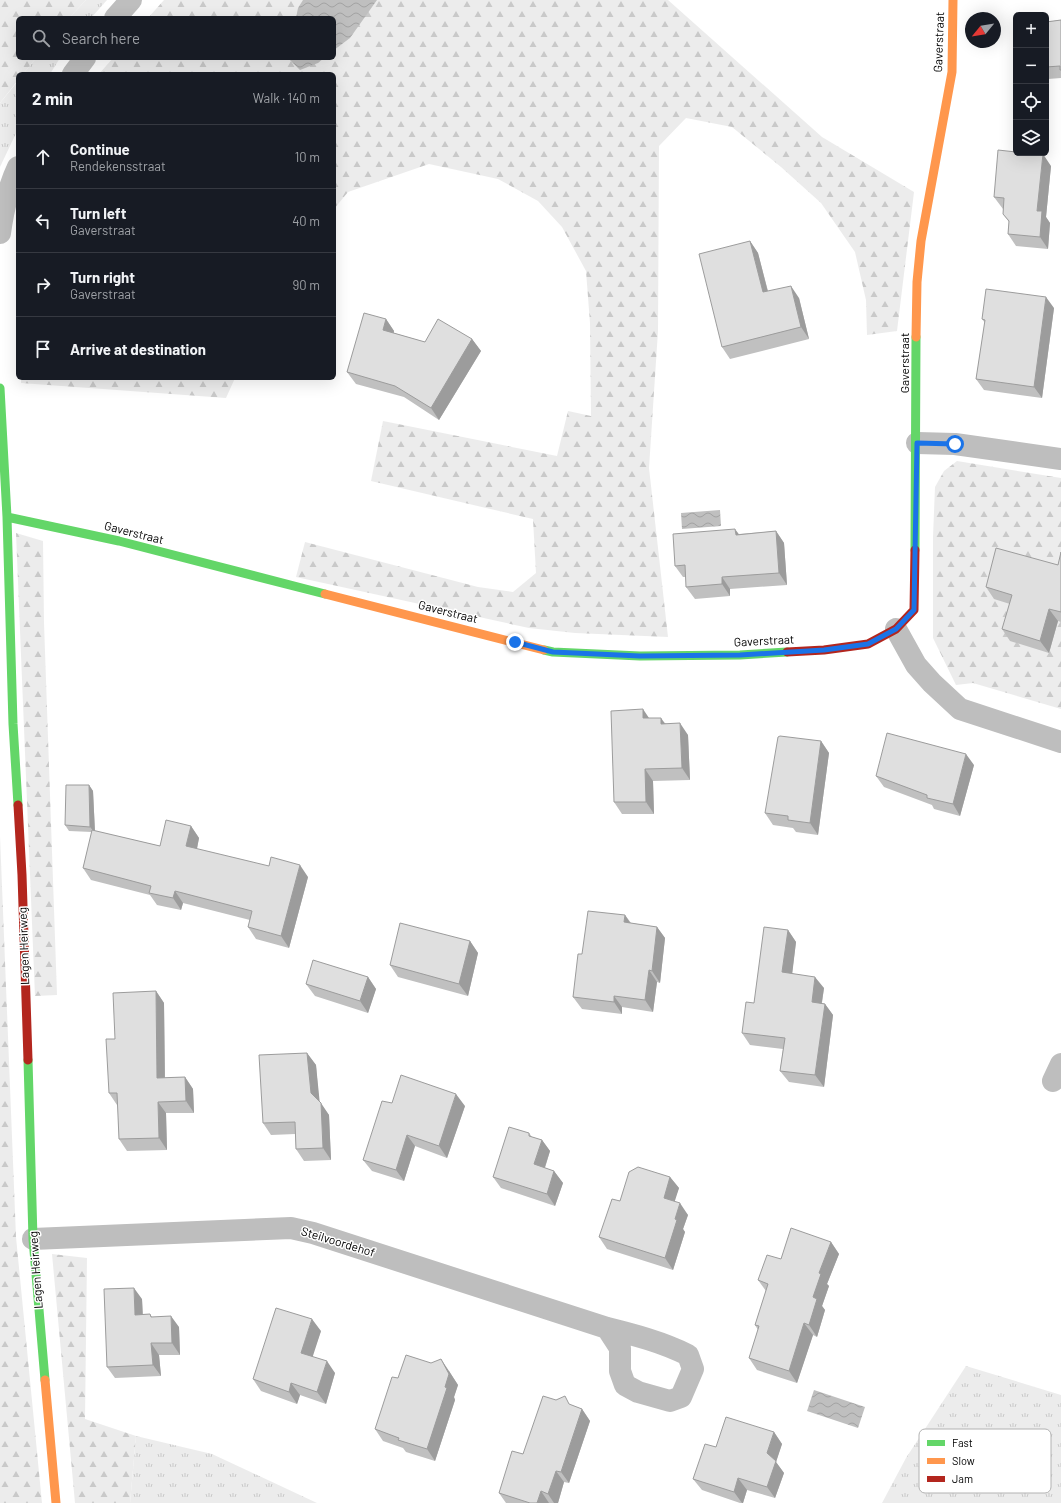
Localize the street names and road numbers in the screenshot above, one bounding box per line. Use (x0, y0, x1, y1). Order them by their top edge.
street label: Gaverstraat (930, 11, 946, 73)
street label: Gaverstraat (897, 333, 911, 393)
street label: Gaverstraat (103, 518, 165, 546)
street label: Gaverstraat (417, 597, 479, 625)
street label: Gaverstraat (733, 631, 795, 649)
street label: Lagen Heirweg (15, 907, 31, 985)
street label: Steilvoordehof (300, 1223, 377, 1259)
street label: Lagen Heirweg (25, 1231, 45, 1309)

